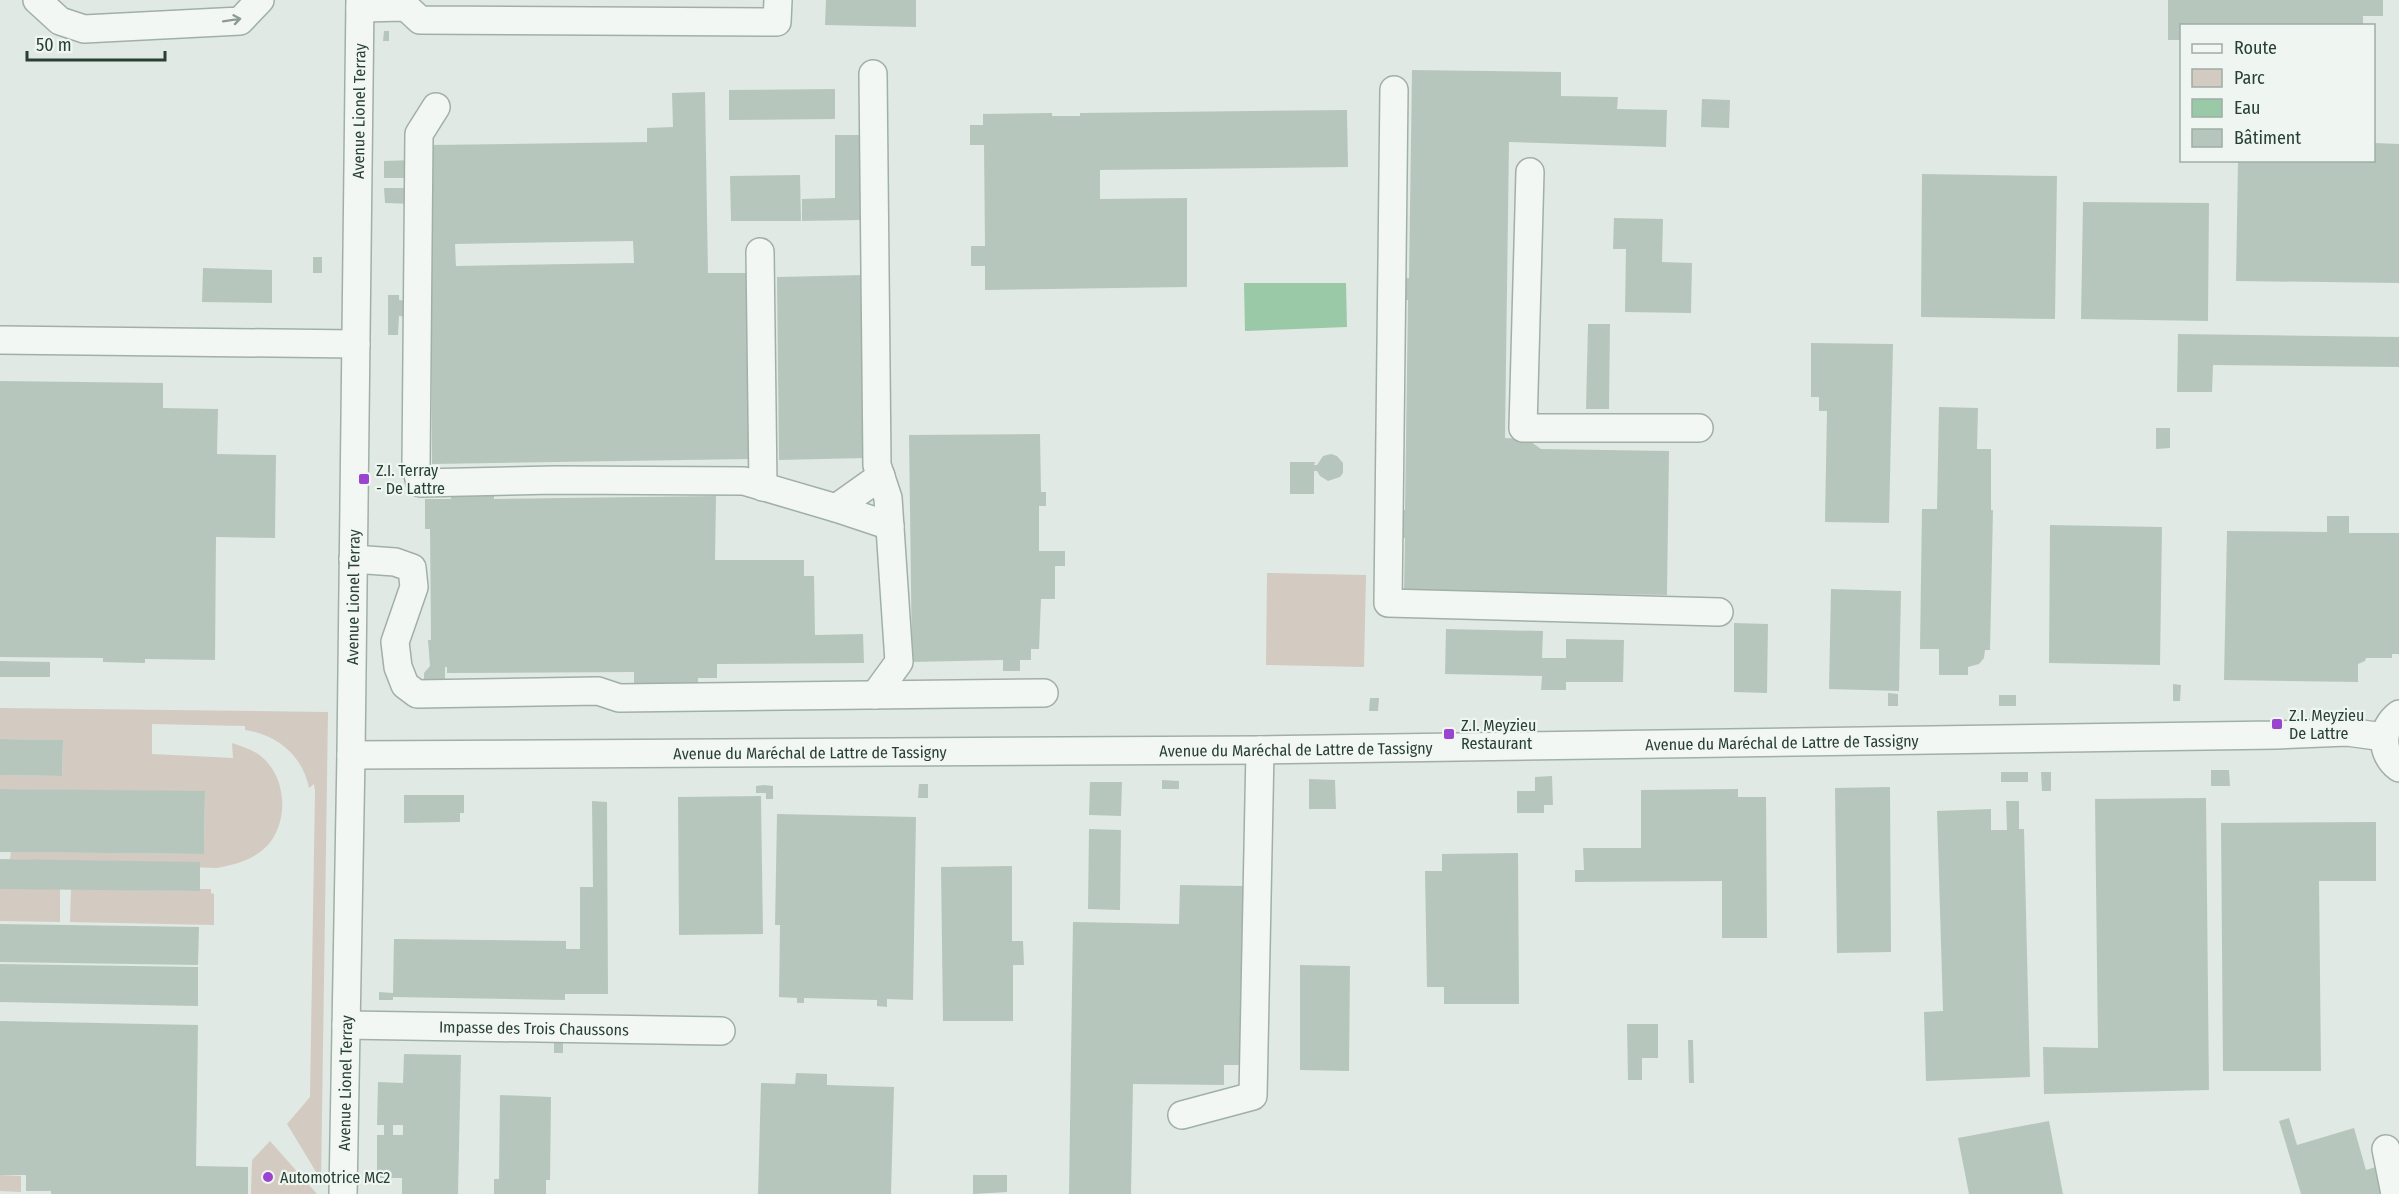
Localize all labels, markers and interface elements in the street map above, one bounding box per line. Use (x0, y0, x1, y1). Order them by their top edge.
one-way arrow (222, 15, 241, 26)
scale bar (27, 24, 165, 62)
legend (2180, 24, 2375, 162)
text: 50 m (36, 34, 72, 56)
text: Route (2234, 37, 2277, 59)
street label: Avenue Lionel Terray (349, 42, 369, 179)
text: Parc (2234, 67, 2265, 89)
text: Eau (2234, 97, 2260, 119)
text: Bâtiment (2234, 127, 2301, 149)
place label: Z.I. Terray - De Lattre (376, 461, 445, 498)
marker: Z.I. Terray - De Lattre (357, 472, 371, 486)
street label: Avenue Lionel Terray (343, 528, 364, 665)
place label: Z.I. Meyzieu De Lattre (2289, 706, 2364, 743)
place label: Z.I. Meyzieu Restaurant (1461, 716, 1536, 753)
marker: Z.I. Meyzieu De Lattre (2270, 717, 2284, 731)
marker: Z.I. Meyzieu Restaurant (1442, 727, 1456, 741)
street label: Avenue du Maréchal de Lattre de Tassigny (1645, 731, 1920, 754)
street label: Avenue du Maréchal de Lattre de Tassigny (1159, 738, 1434, 761)
street label: Avenue du Maréchal de Lattre de Tassigny (673, 743, 948, 763)
street label: Avenue Lionel Terray (335, 1014, 356, 1151)
street label: Impasse des Trois Chaussons (439, 1017, 629, 1040)
place label: Automotrice MC2 (280, 1168, 390, 1187)
marker: Automotrice MC2 (261, 1170, 275, 1184)

